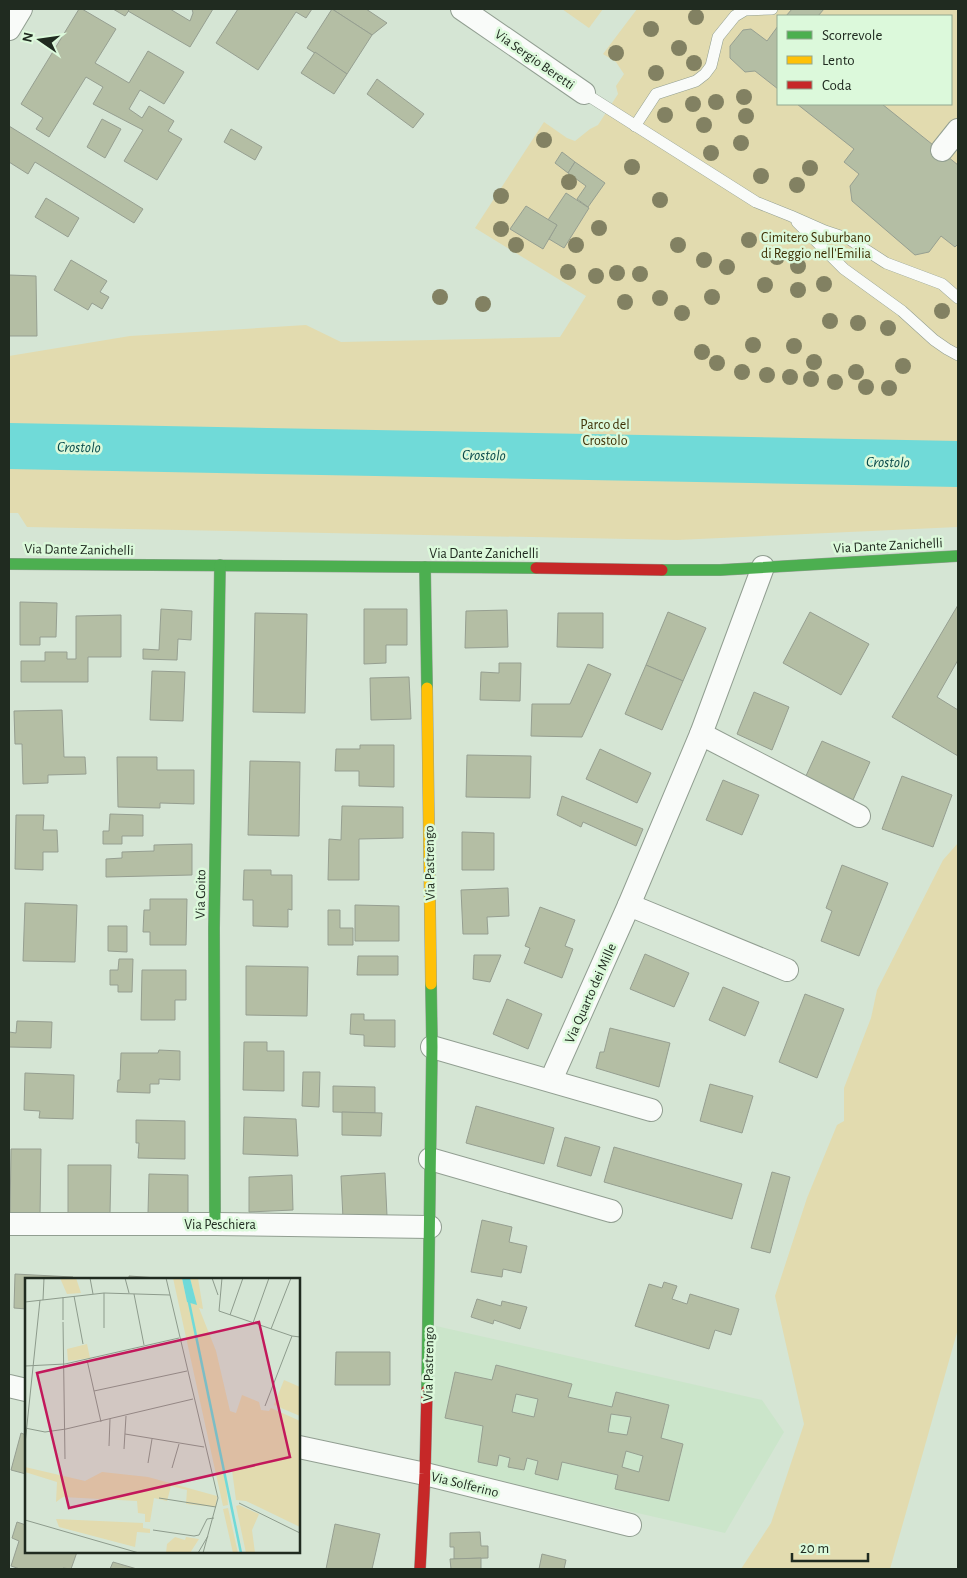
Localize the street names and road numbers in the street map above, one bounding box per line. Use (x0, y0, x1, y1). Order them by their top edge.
street label: Via Sergio Beretti (492, 27, 577, 92)
street label: Via Dante Zanichelli (833, 536, 943, 556)
street label: Via Dante Zanichelli (24, 542, 134, 558)
street label: Via Dante Zanichelli (429, 547, 539, 561)
street label: Via Pastrengo (422, 825, 438, 901)
street label: Via Goito (194, 869, 208, 919)
street label: Via Quarto dei Mille (563, 941, 619, 1045)
street label: Via Peschiera (184, 1218, 256, 1232)
street label: Via Pastrengo (421, 1326, 437, 1402)
street label: Via Solferino (429, 1470, 500, 1500)

